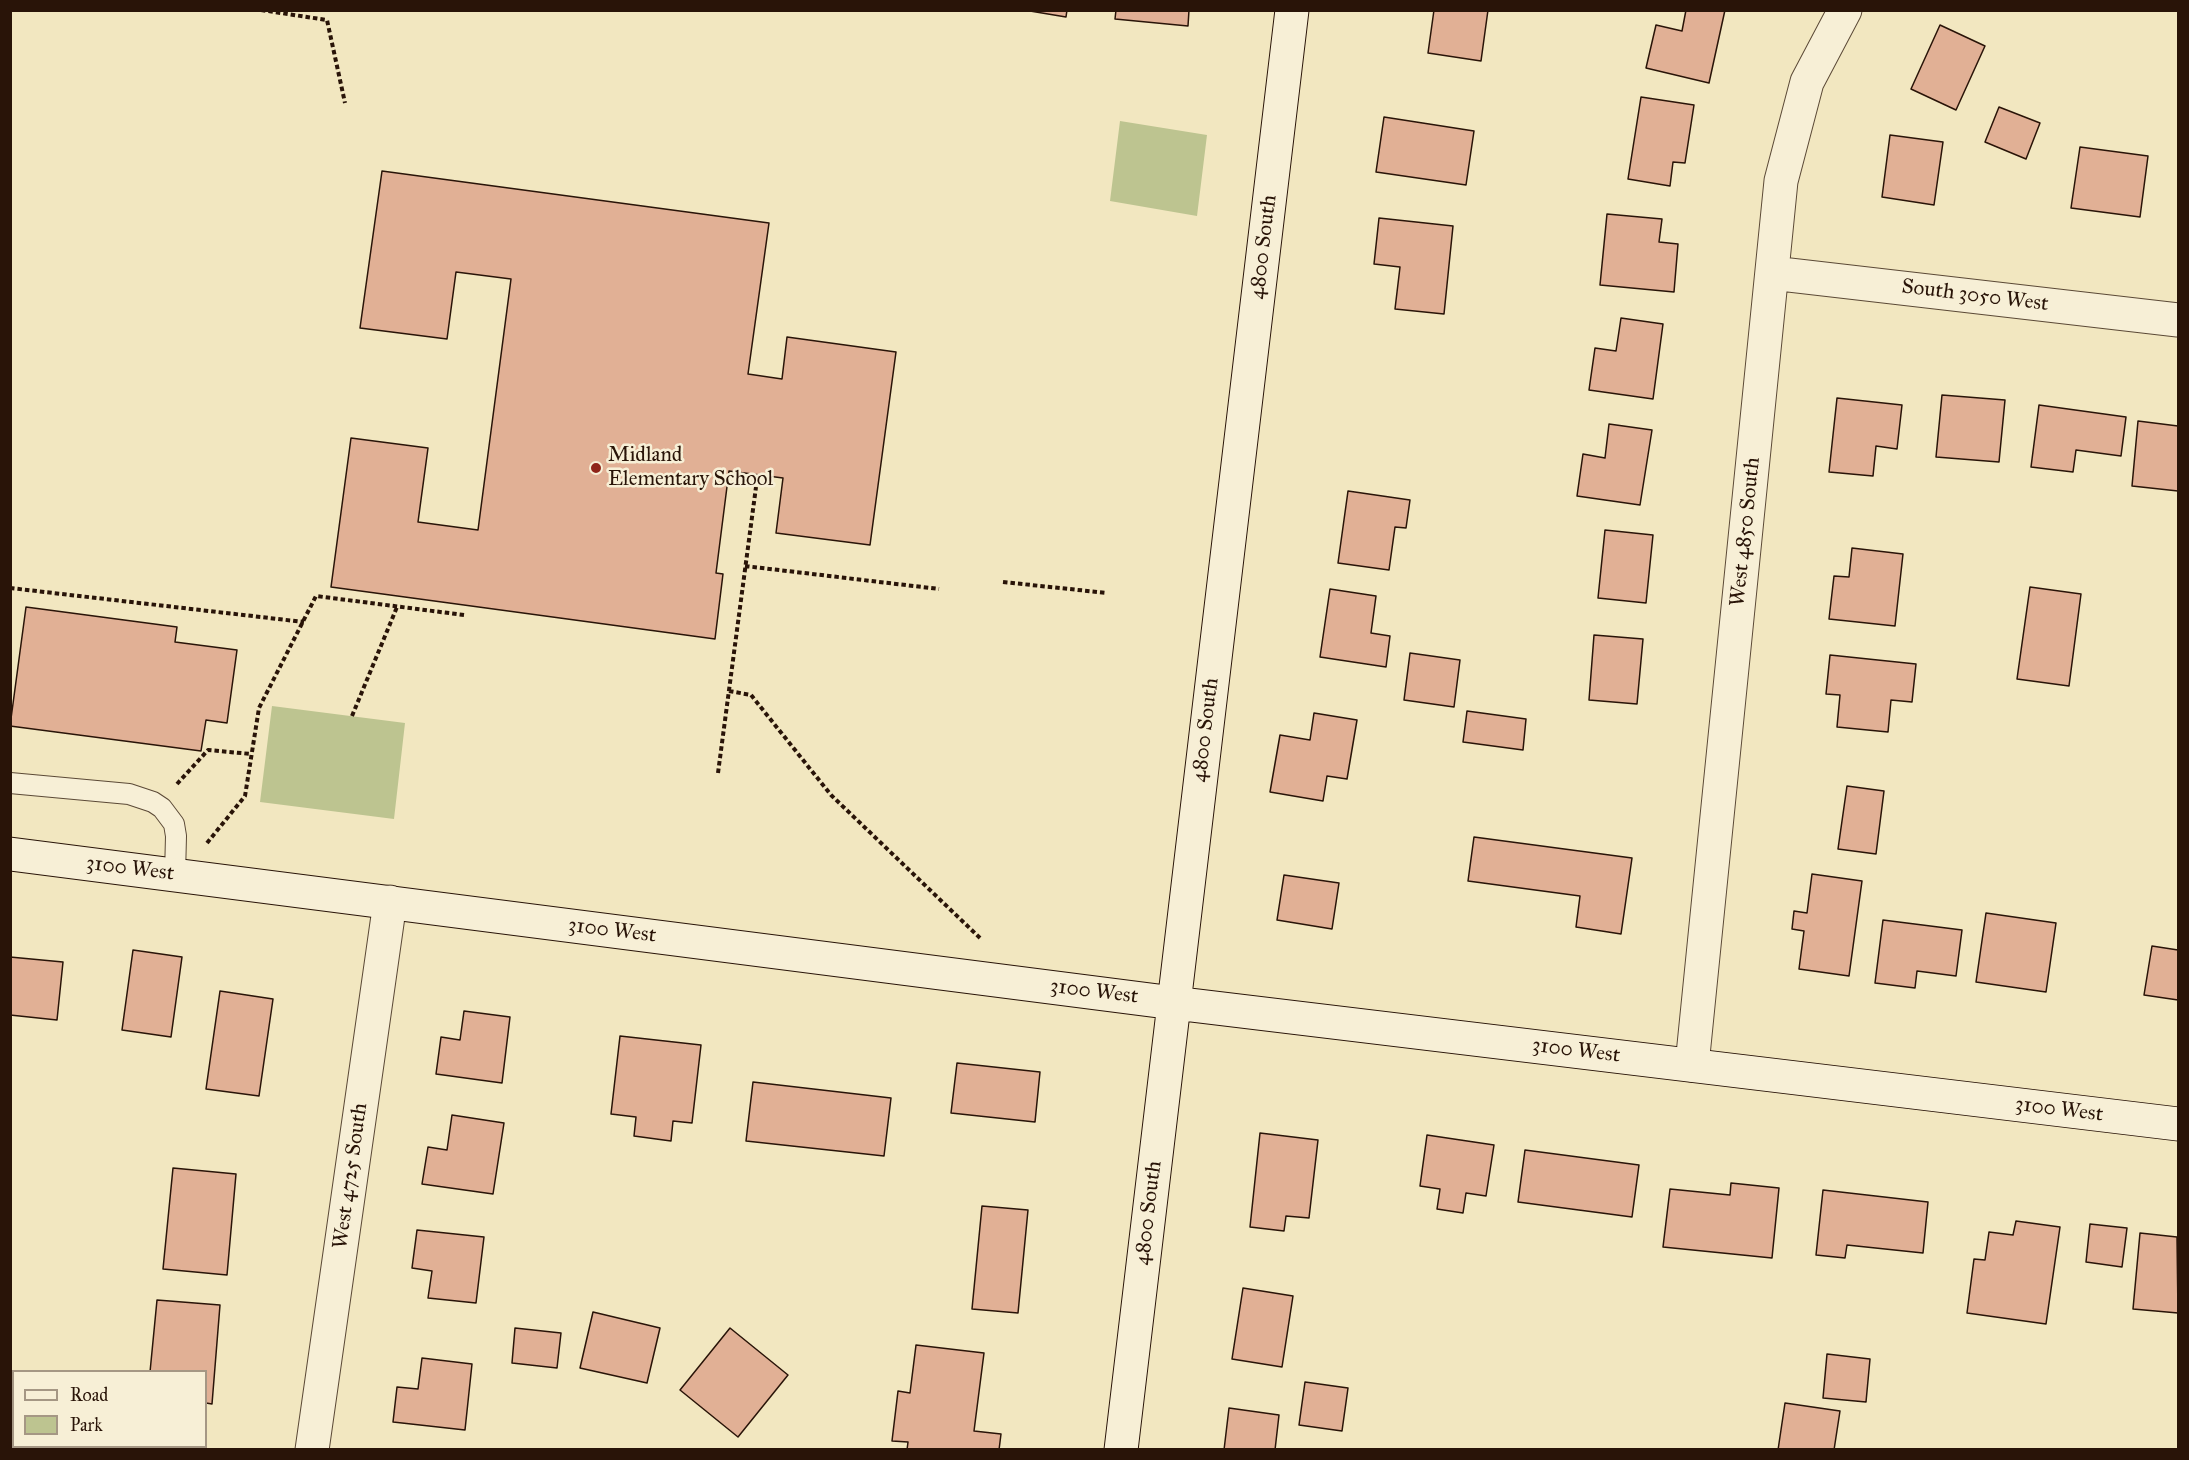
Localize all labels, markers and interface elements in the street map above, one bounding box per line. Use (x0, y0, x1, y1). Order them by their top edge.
street label: 4800 South (1245, 193, 1283, 301)
street label: South 3050 West (1900, 274, 2050, 318)
place label: Midland Elementary School (608, 443, 773, 493)
street label: West 4850 South (1726, 456, 1766, 608)
marker: Midland Elementary School (589, 461, 603, 475)
street label: 4800 South (1187, 676, 1225, 784)
street label: 3100 West (85, 851, 175, 887)
street label: 3100 West (567, 913, 657, 949)
street label: 3100 West (1049, 974, 1139, 1010)
street label: 3100 West (1531, 1033, 1621, 1069)
street label: 3100 West (2014, 1092, 2104, 1128)
street label: West 4725 South (328, 1101, 374, 1251)
street label: 4800 South (1130, 1159, 1168, 1267)
legend (12, 1370, 207, 1448)
text: Road (70, 1384, 108, 1406)
text: Park (70, 1414, 103, 1436)

